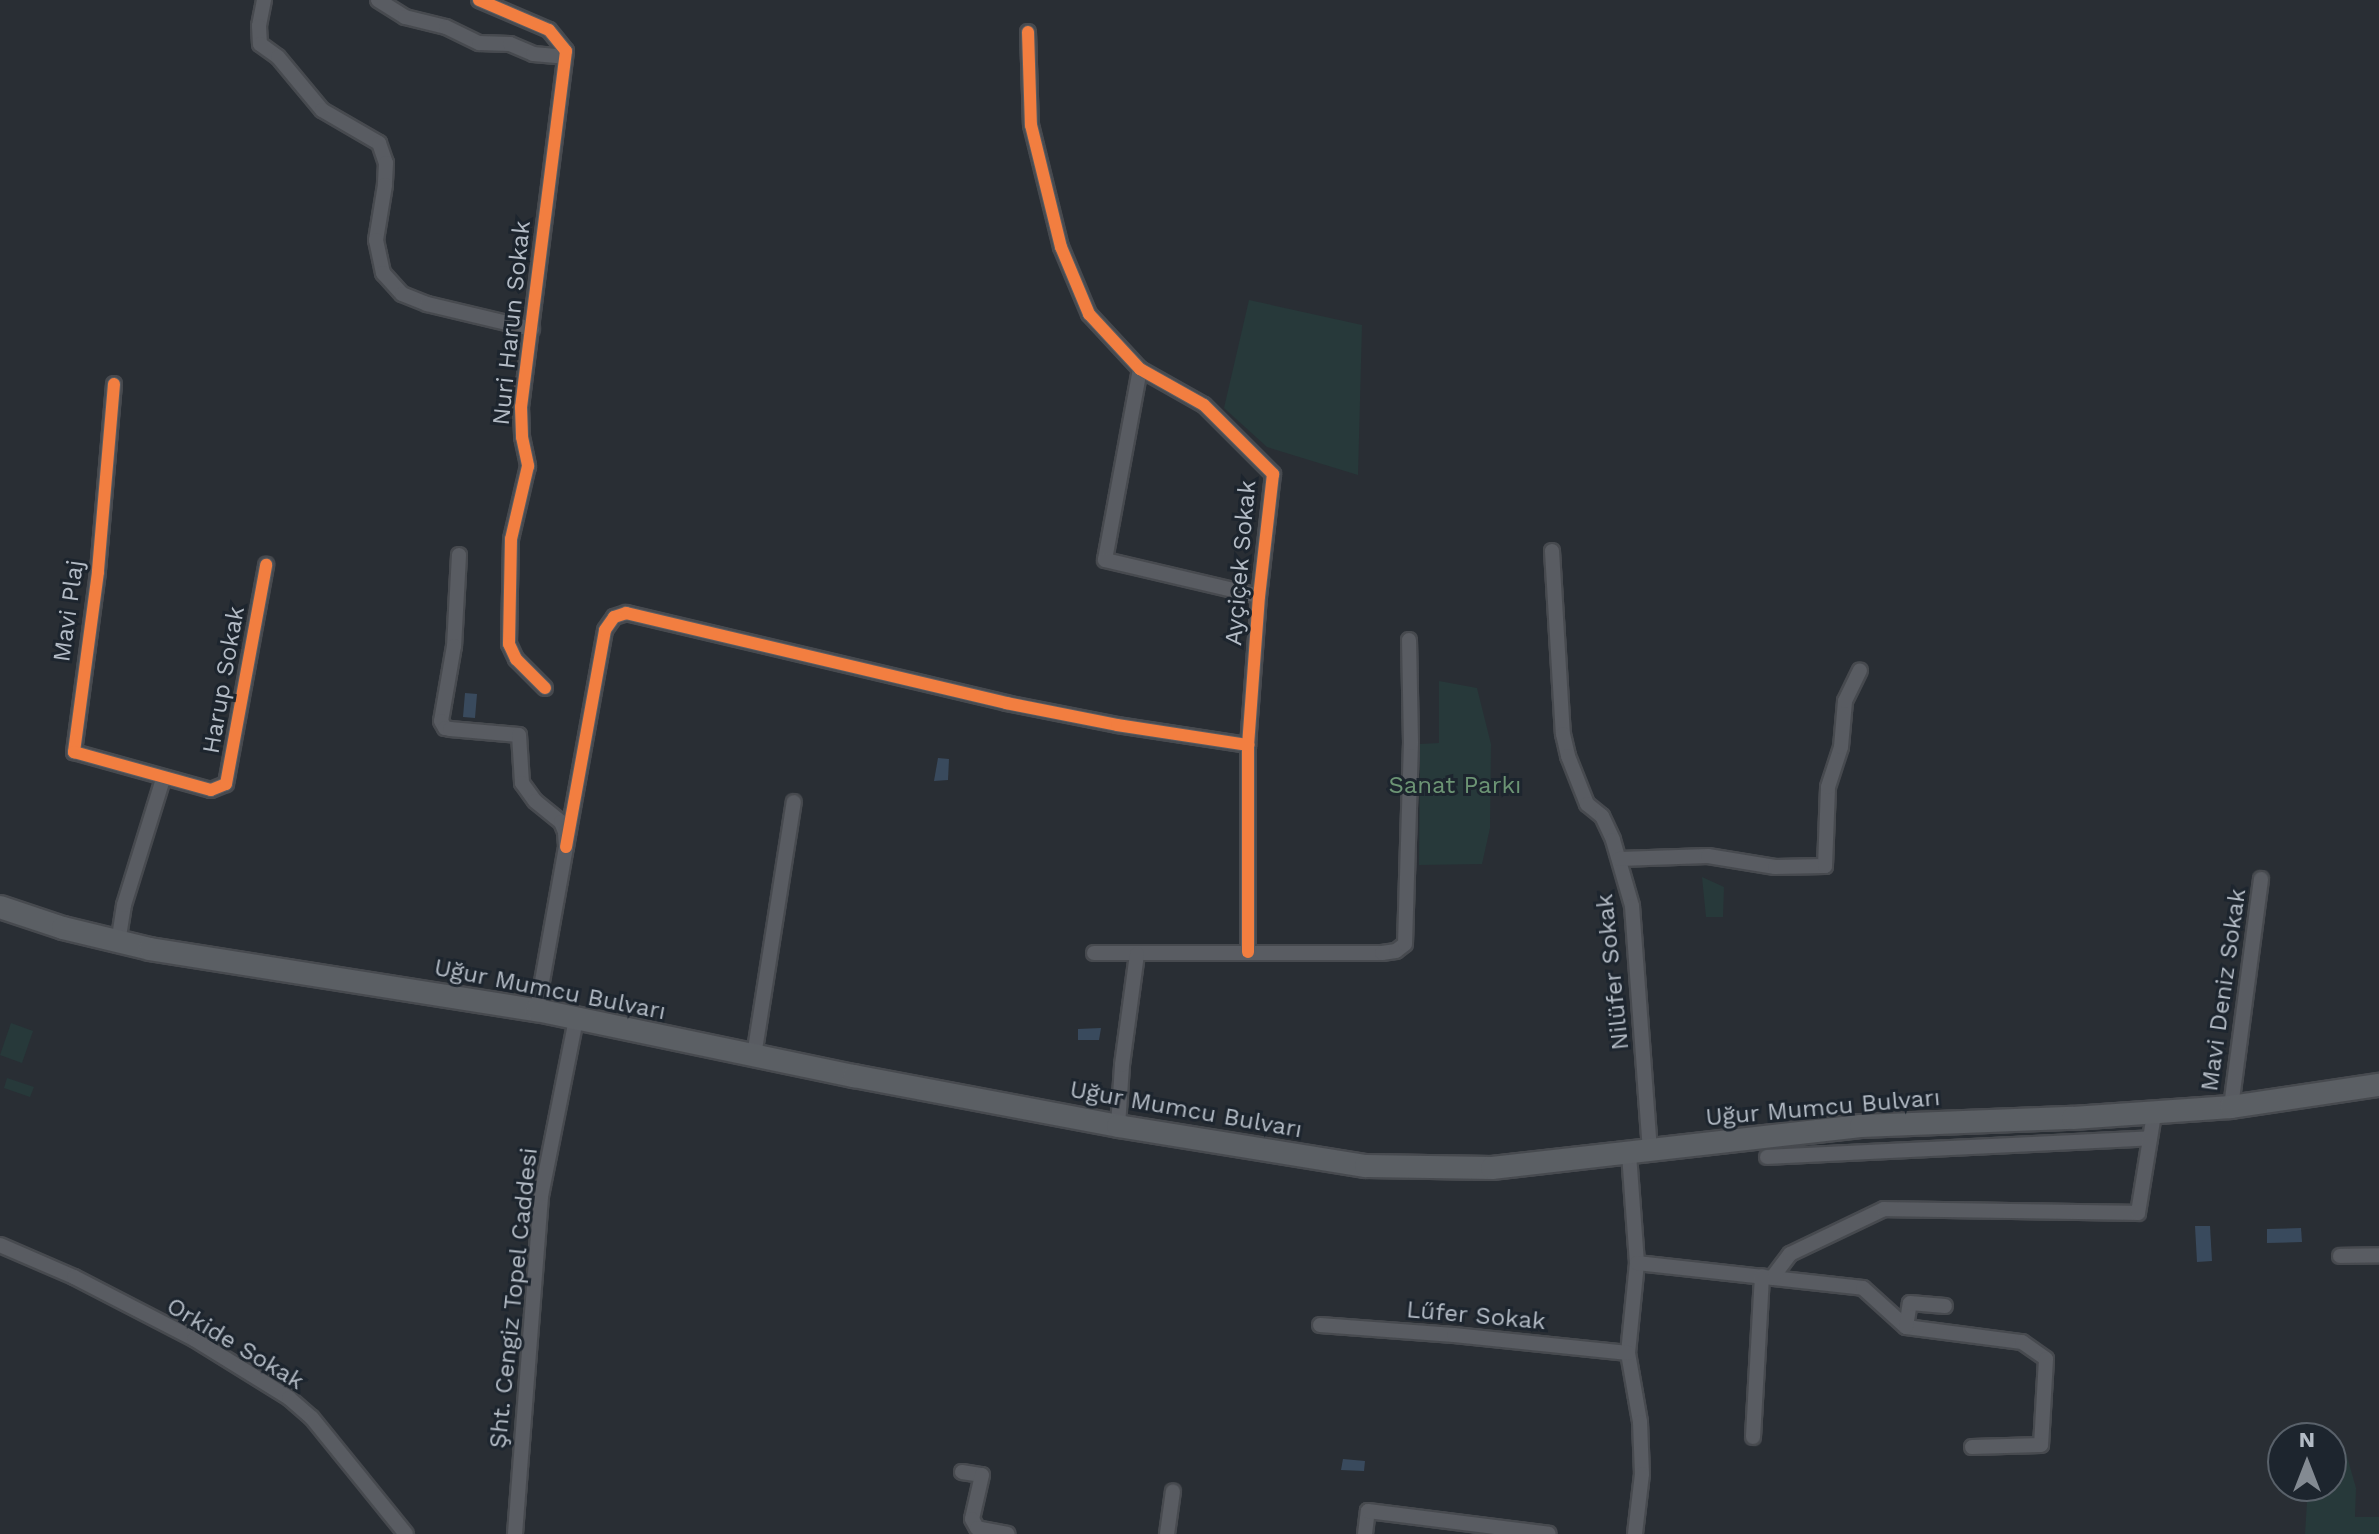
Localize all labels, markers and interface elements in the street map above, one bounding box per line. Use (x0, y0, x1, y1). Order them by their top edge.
street label: Nuri Harun Sokak (487, 219, 537, 427)
street label: Ayçiçek Sokak (1219, 479, 1263, 647)
street label: Mavi Plaj (48, 558, 90, 664)
street label: Harup Sokak (197, 604, 251, 756)
park label: Sanat Parkı (1389, 772, 1521, 800)
street label: Mavi Deniz Sokak (2196, 887, 2252, 1093)
street label: Nilüfer Sokak (1590, 892, 1636, 1052)
street label: Uğur Mumcu Bulvarı (431, 953, 669, 1027)
street label: Uğur Mumcu Bulvarı (1067, 1075, 1305, 1145)
street label: Uğur Mumcu Bulvarı (1704, 1083, 1942, 1133)
street label: Şht. Cengiz Topel Caddesi (484, 1145, 544, 1451)
street label: Orkide Sokak (161, 1292, 309, 1396)
street label: Lűfer Sokak (1405, 1296, 1547, 1336)
north arrow (2267, 1422, 2347, 1502)
text: N (2299, 1427, 2315, 1452)

